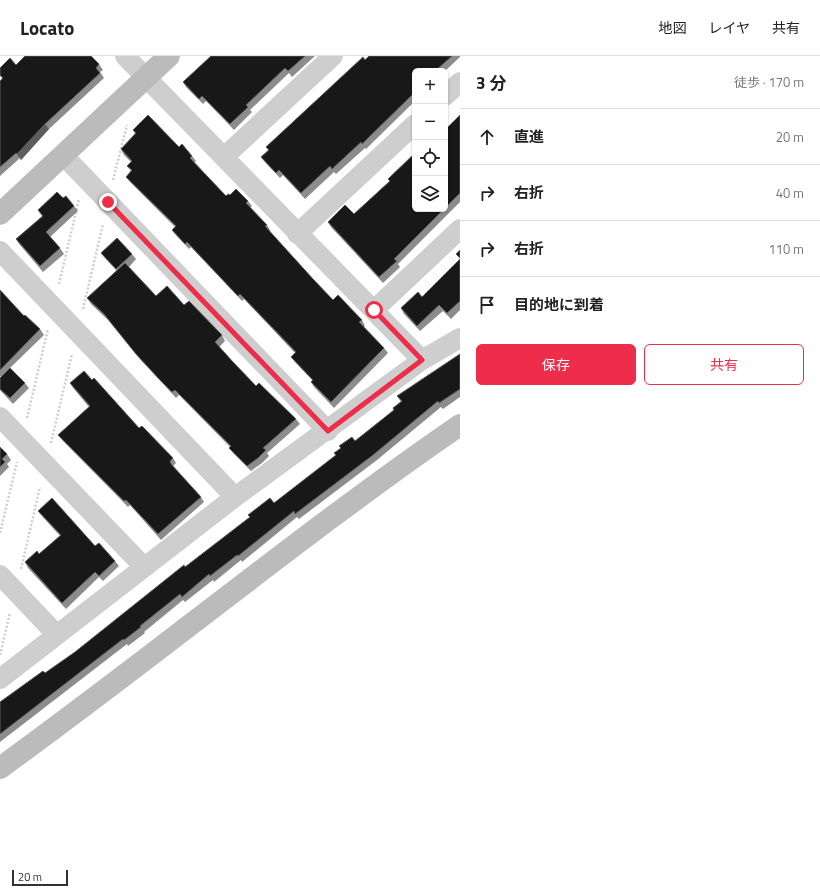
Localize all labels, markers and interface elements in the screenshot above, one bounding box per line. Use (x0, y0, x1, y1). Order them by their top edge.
text: Locato (20, 13, 74, 42)
text: 地図 (658, 17, 686, 38)
text: レイヤ (708, 17, 750, 38)
text: 共有 (772, 17, 800, 38)
map controls (412, 68, 448, 212)
button: + (412, 68, 448, 104)
text: 3 分 (476, 70, 506, 96)
text: 徒歩 · 170 m (734, 72, 804, 92)
button: − (412, 104, 448, 140)
text: 直進 (514, 125, 544, 148)
icon: ahead (476, 126, 498, 148)
text: 20 m (776, 127, 804, 147)
button: locate (412, 140, 448, 176)
button: layers (412, 176, 448, 212)
text: 右折 (514, 181, 544, 204)
icon: right (476, 182, 498, 204)
text: 40 m (776, 183, 804, 203)
route end (99, 193, 117, 211)
text: 右折 (514, 237, 544, 260)
icon: right (476, 238, 498, 260)
text: 110 m (768, 239, 804, 259)
text: 目的地に到着 (514, 293, 604, 316)
icon: arrive (476, 294, 498, 316)
route start (365, 301, 383, 319)
button: 保存 (476, 344, 636, 385)
button: 共有 (644, 344, 804, 385)
scale bar (12, 868, 68, 887)
text: 20 m (18, 869, 42, 885)

